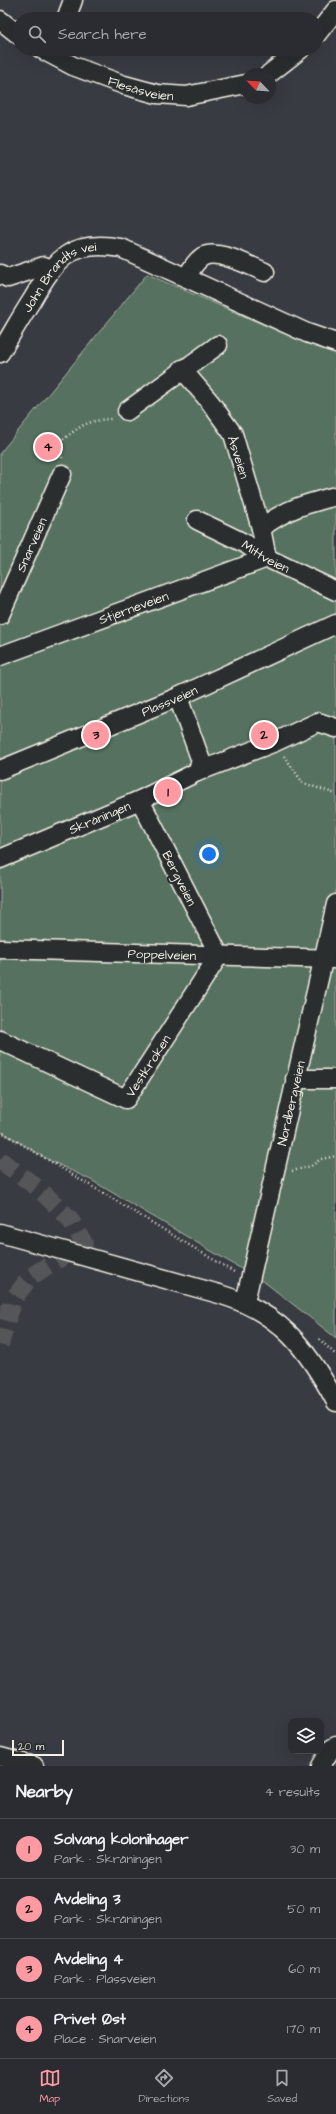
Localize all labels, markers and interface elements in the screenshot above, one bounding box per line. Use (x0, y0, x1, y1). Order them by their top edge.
search box (12, 12, 324, 56)
icon: search (26, 23, 48, 45)
text: Search here (58, 24, 147, 45)
north arrow (240, 68, 276, 104)
street label: Flesåsveien (105, 72, 175, 105)
street label: John Brandts vei (19, 238, 97, 316)
pin: 4 (35, 432, 61, 462)
street label: Åsveien (223, 434, 254, 482)
street label: Snarveien (12, 514, 52, 575)
street label: Mittveien (238, 536, 293, 578)
street label: Stjerneveien (96, 587, 171, 629)
street label: Plassveien (139, 681, 201, 721)
pin: 3 (83, 720, 109, 750)
pin: 2 (251, 720, 277, 750)
pin: 1 (155, 777, 181, 807)
street label: Skråningen (66, 797, 134, 839)
your location (199, 844, 219, 864)
street label: Bergveien (157, 848, 201, 910)
street label: Poppelveien (127, 945, 197, 965)
street label: Vestkroken (122, 1031, 176, 1101)
street label: Nordbergveien (273, 1059, 310, 1148)
map controls (288, 1718, 324, 1754)
button: layers (288, 1718, 324, 1754)
scale bar (12, 1738, 64, 1757)
text: 20 m (18, 1739, 44, 1754)
text: Nearby (16, 1780, 73, 1804)
text: 4 results (265, 1783, 320, 1801)
text: Solvang kolonihager (54, 1829, 189, 1850)
text: 1 (28, 1840, 30, 1858)
text: 30 m (290, 1840, 320, 1858)
text: Park · Skråningen (54, 1850, 162, 1868)
text: Avdeling 3 (54, 1889, 121, 1910)
text: 2 (25, 1900, 33, 1918)
text: 50 m (287, 1900, 320, 1918)
text: Park · Skråningen (54, 1910, 162, 1928)
text: Avdeling 4 (54, 1949, 123, 1970)
text: 3 (26, 1960, 32, 1978)
text: 60 m (288, 1960, 320, 1978)
text: Park · Plassveien (54, 1970, 156, 1988)
text: Privet Øst (54, 2009, 126, 2030)
text: 4 (25, 2020, 33, 2038)
text: 170 m (287, 2020, 320, 2038)
text: Place · Snarveien (54, 2030, 156, 2048)
tab: Map (39, 2067, 61, 2106)
tab: Directions (138, 2067, 190, 2106)
tab: Saved (267, 2067, 297, 2106)

